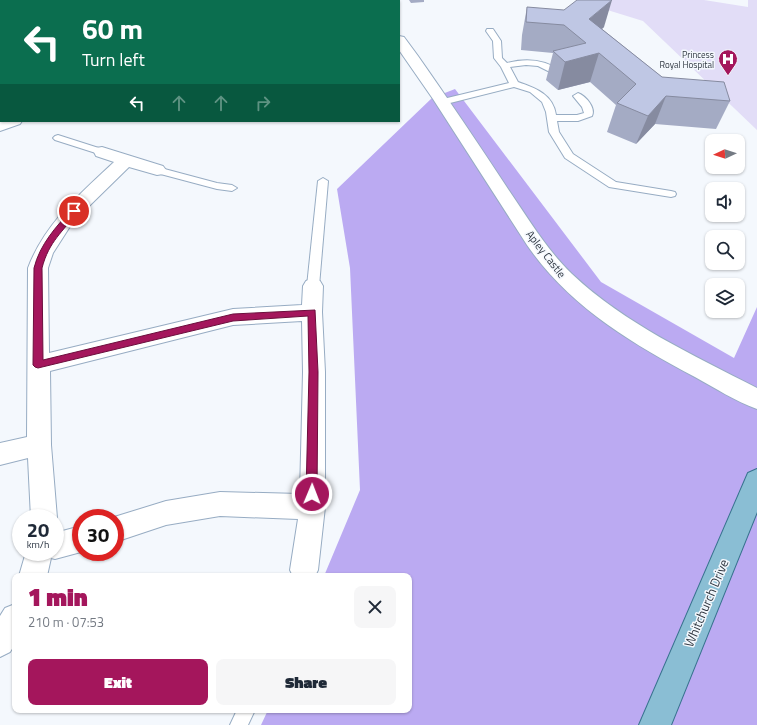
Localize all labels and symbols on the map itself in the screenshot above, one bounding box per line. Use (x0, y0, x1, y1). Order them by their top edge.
place label: Princess Royal Hospital (660, 48, 714, 71)
hospital icon: Princess Royal Hospital (717, 48, 739, 76)
north arrow (705, 134, 745, 174)
pin (57, 194, 91, 228)
street label: Apley Castle (522, 227, 570, 282)
position arrow (291, 473, 333, 515)
speed limit sign: 30 (72, 509, 124, 561)
street label: Whitchurch Drive (678, 556, 734, 650)

